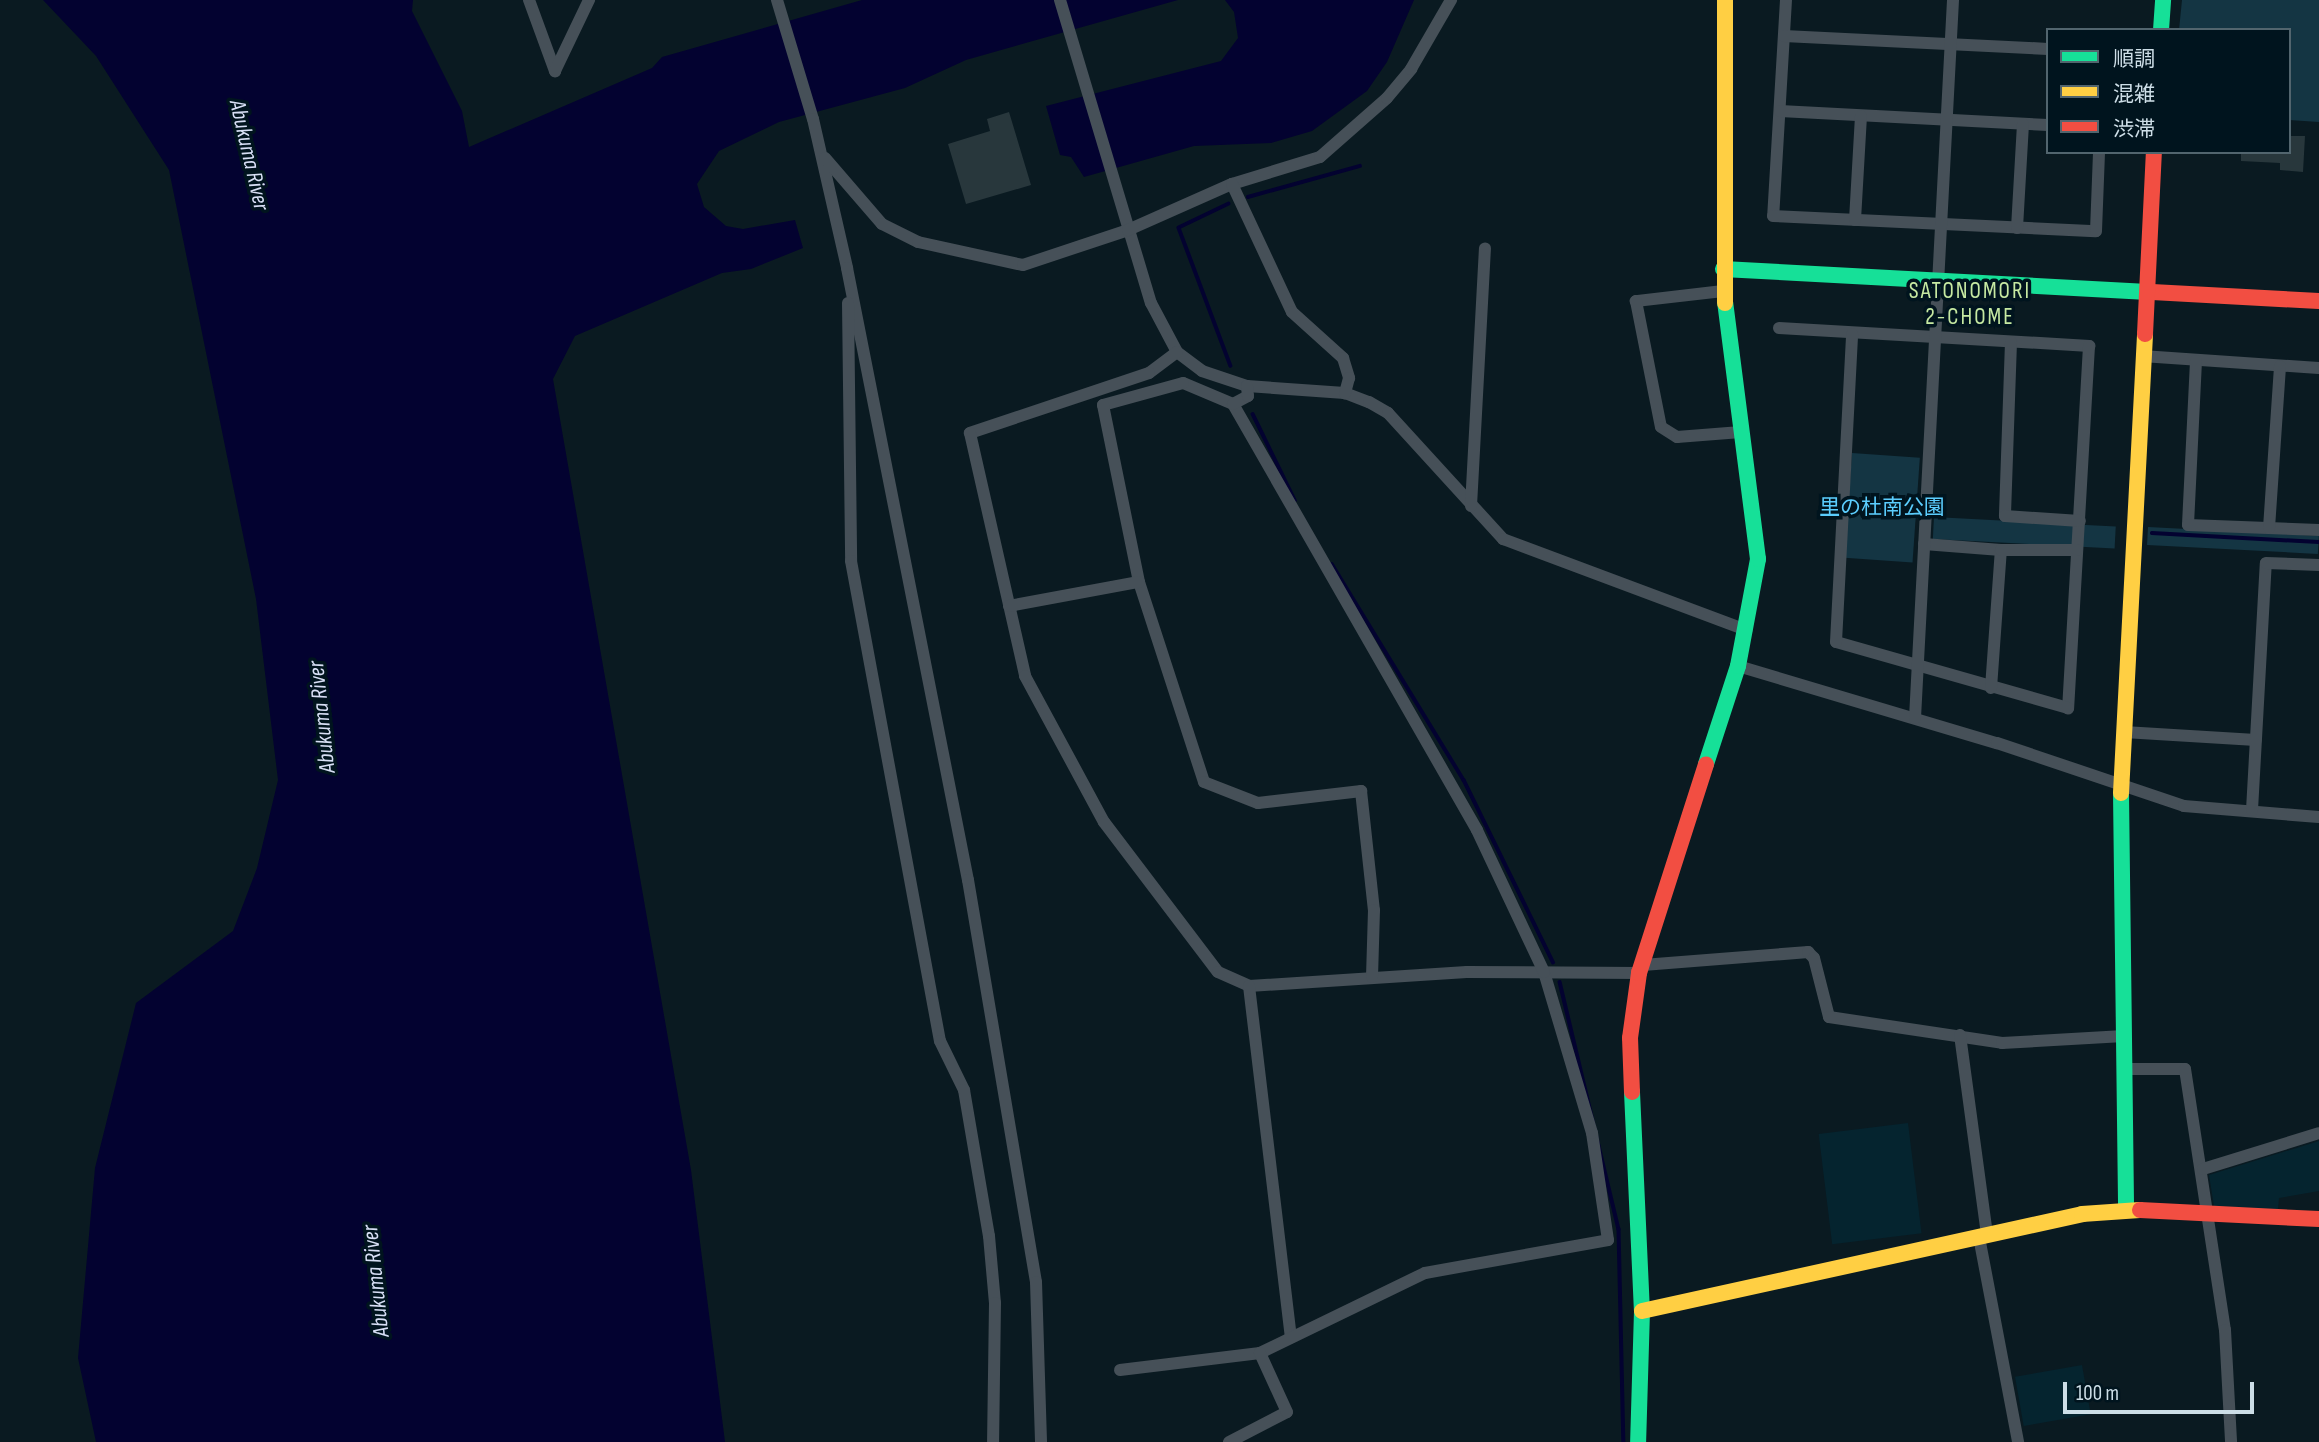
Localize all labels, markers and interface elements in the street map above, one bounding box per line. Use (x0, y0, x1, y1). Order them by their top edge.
legend (2046, 28, 2291, 154)
text: 順調 (2113, 47, 2155, 72)
text: 混雑 (2113, 82, 2155, 107)
water label: Abukuma River (223, 97, 275, 213)
text: 渋滞 (2113, 117, 2155, 142)
district label: SATONOMORI 2-CHOME (1910, 277, 2030, 331)
park label: 里の杜南公園 (1819, 495, 1945, 521)
water label: Abukuma River (302, 660, 342, 774)
water label: Abukuma River (356, 1224, 396, 1338)
scale bar (2067, 1368, 2258, 1412)
text: 100 m (2076, 1381, 2119, 1406)

